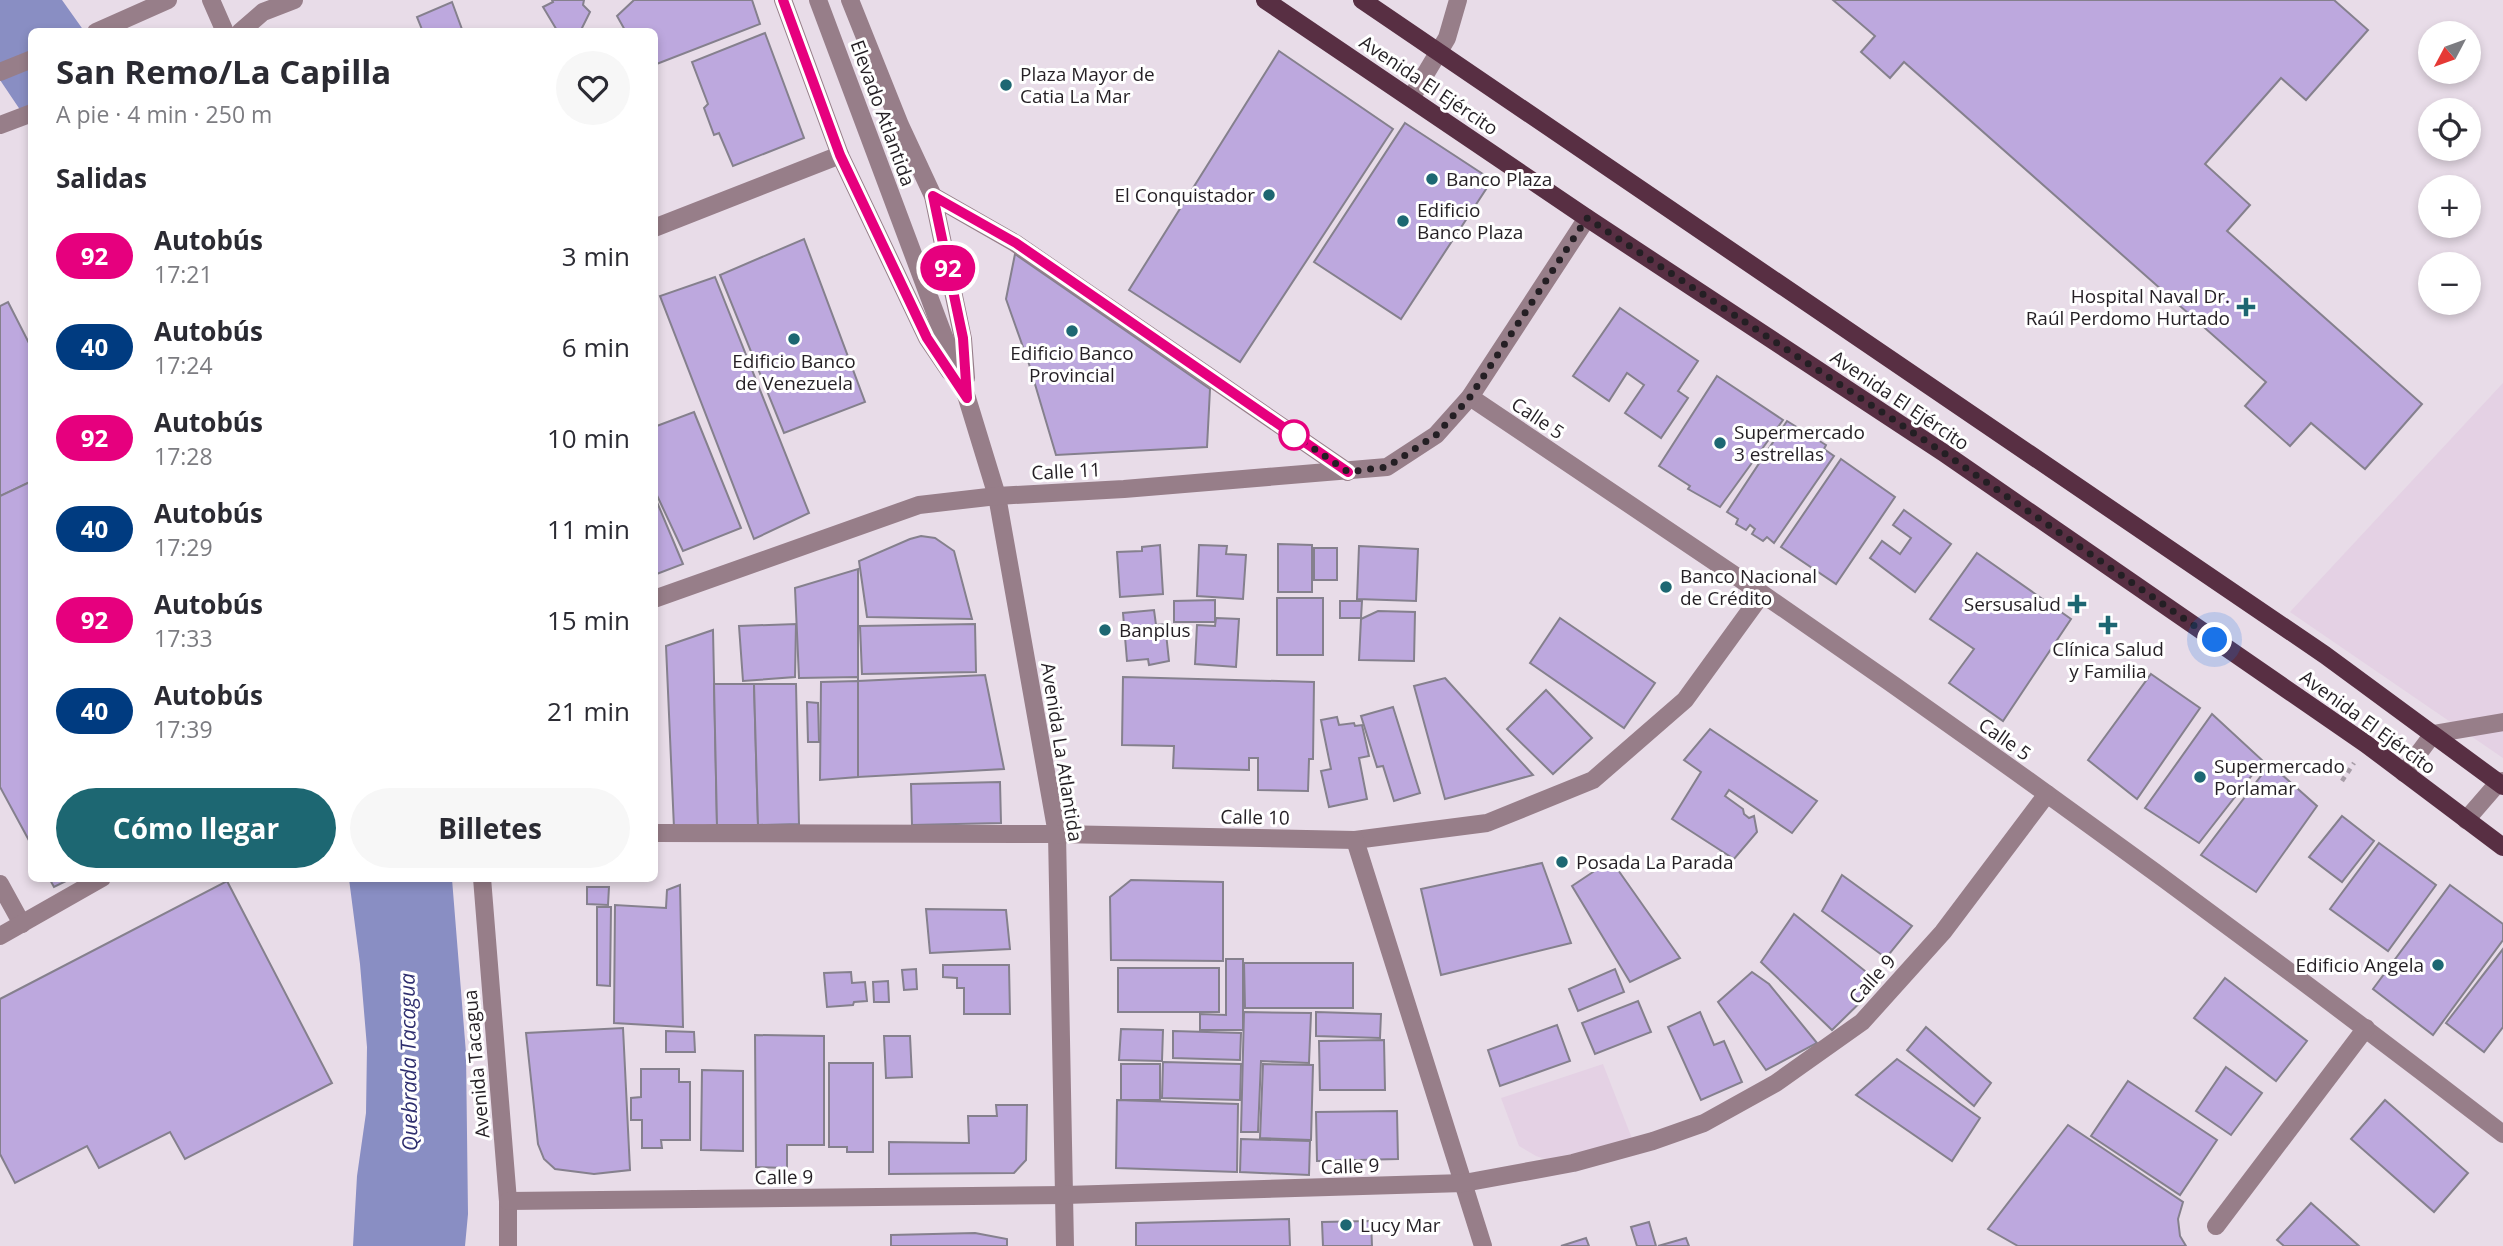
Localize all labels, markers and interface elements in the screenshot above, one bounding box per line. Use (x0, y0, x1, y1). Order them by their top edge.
north arrow (2418, 21, 2482, 84)
map controls (2418, 21, 2481, 315)
street label: Avenida El Ejército (1355, 29, 1503, 141)
street label: Elevado Atlantida (845, 36, 921, 190)
text: San Remo/La Capilla (56, 49, 391, 94)
button: heart (556, 51, 630, 125)
place label: Plaza Mayor de Catia La Mar (1020, 61, 1155, 109)
marker: Plaza Mayor de Catia La Mar (998, 77, 1014, 93)
text: A pie · 4 min · 250 m (56, 98, 272, 130)
button: locate (2418, 98, 2481, 161)
text: Salidas (56, 160, 147, 196)
place label: Banco Plaza (1446, 166, 1552, 192)
marker: Banco Plaza (1424, 171, 1440, 187)
button: + (2418, 175, 2481, 238)
place label: El Conquistador (1114, 182, 1255, 208)
marker: El Conquistador (1261, 187, 1277, 203)
place label: Edificio Banco Plaza (1417, 197, 1523, 245)
marker: Edificio Banco Plaza (1395, 213, 1411, 229)
text: Autobús (154, 222, 263, 258)
text: 3 min (562, 238, 630, 274)
text: 92 (81, 239, 108, 272)
line badge: 92 (916, 245, 979, 291)
text: 92 (934, 251, 962, 284)
button: − (2418, 252, 2481, 315)
text: 17:21 (154, 258, 213, 290)
place label: Hospital Naval Dr. Raúl Perdomo Hurtado (2026, 283, 2230, 331)
marker: Hospital Naval Dr. Raúl Perdomo Hurtado (2236, 297, 2256, 317)
text: Autobús (154, 313, 263, 349)
marker: Edificio Banco Provincial (1064, 323, 1080, 339)
text: 6 min (562, 329, 630, 365)
text: 40 (81, 330, 108, 363)
marker: Edificio Banco de Venezuela (786, 331, 802, 347)
place label: Edificio Banco Provincial (1010, 340, 1134, 388)
street label: Avenida El Ejército (1826, 344, 1974, 456)
place label: Edificio Banco de Venezuela (732, 348, 856, 396)
text: 17:24 (154, 349, 213, 381)
street label: Calle 5 (1506, 391, 1570, 445)
text: Autobús (154, 404, 263, 440)
place label: Supermercado 3 estrellas (1734, 419, 1865, 467)
text: 10 min (547, 420, 630, 456)
unlabelled marker (1279, 420, 1309, 450)
text: 92 (81, 421, 108, 454)
marker: Supermercado 3 estrellas (1712, 435, 1728, 451)
text: 17:28 (154, 440, 213, 472)
street label: Calle 11 (1031, 456, 1101, 486)
text: Autobús (154, 495, 263, 531)
text: 11 min (547, 511, 630, 547)
text: 40 (81, 512, 108, 545)
text: 17:29 (154, 531, 213, 563)
place label: Banco Nacional de Crédito (1680, 563, 1817, 611)
marker: Banco Nacional de Crédito (1658, 579, 1674, 595)
text: Autobús (154, 586, 263, 622)
place label: Sersusalud (1964, 591, 2061, 617)
marker: Sersusalud (2067, 594, 2087, 614)
text: 15 min (547, 602, 630, 638)
text: 92 (81, 603, 108, 636)
marker: Clínica Salud y Familia (2098, 615, 2118, 635)
place label: Banplus (1119, 617, 1191, 643)
text: 17:33 (154, 622, 213, 654)
marker: Banplus (1097, 622, 1113, 638)
your location (2197, 622, 2232, 657)
place label: Clínica Salud y Familia (2052, 636, 2164, 684)
street label: Avenida La Atlantida (1035, 661, 1089, 843)
street label: Avenida El Ejército (2295, 664, 2441, 780)
text: Autobús (154, 677, 263, 713)
text: 21 min (547, 693, 630, 729)
text: 40 (81, 694, 108, 727)
street label: Calle 5 (1974, 712, 2036, 766)
text: 17:39 (154, 713, 213, 745)
place label: Supermercado Porlamar (2214, 753, 2345, 801)
marker: Supermercado Porlamar (2192, 769, 2208, 785)
button: Cómo llegar (56, 788, 336, 868)
button: Billetes (350, 788, 630, 868)
street label: Calle 10 (1220, 803, 1290, 831)
place label: Posada La Parada (1576, 849, 1734, 875)
marker: Posada La Parada (1554, 854, 1570, 870)
street label: Calle 9 (1843, 949, 1901, 1009)
place label: Edificio Angela (2296, 952, 2424, 978)
marker: Edificio Angela (2430, 957, 2446, 973)
water label: Quebrada Tacagua (392, 973, 424, 1151)
street label: Avenida Tacagua (457, 989, 495, 1139)
street label: Calle 9 (1320, 1152, 1380, 1180)
street label: Calle 9 (754, 1163, 814, 1191)
place label: Lucy Mar (1360, 1212, 1441, 1238)
marker: Lucy Mar (1338, 1217, 1354, 1233)

